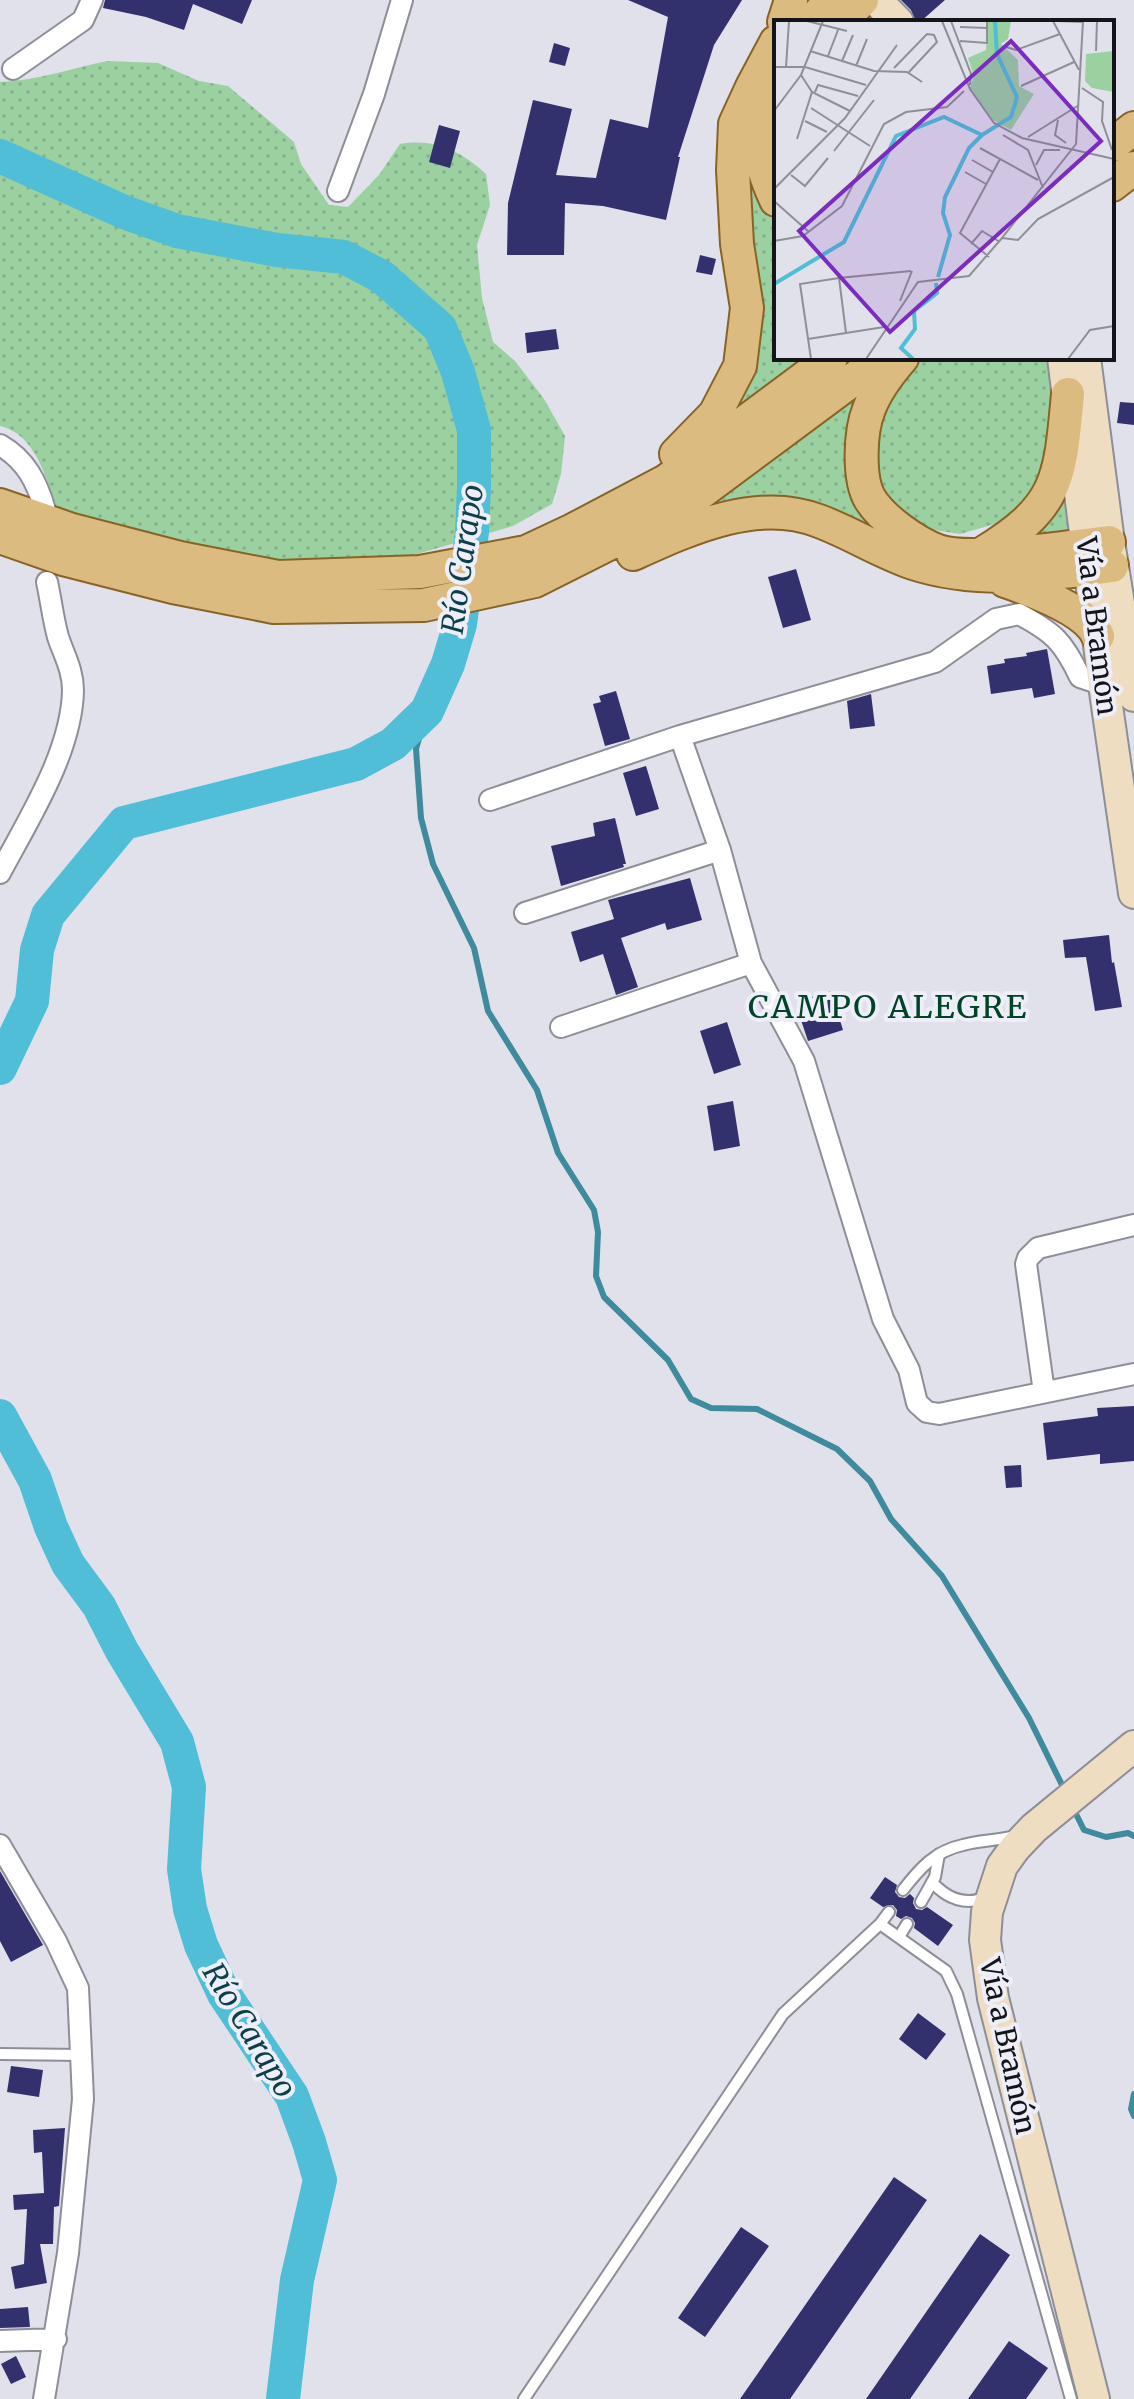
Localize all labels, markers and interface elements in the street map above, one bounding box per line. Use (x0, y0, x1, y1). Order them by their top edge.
inset map (774, 20, 1114, 360)
water label: Río Carapo (433, 482, 491, 636)
street label: Vía a Bramón (1068, 534, 1126, 717)
district label: CAMPO ALEGRE (748, 987, 1028, 1027)
street label: Vía a Bramón (972, 1954, 1044, 2137)
water label: Río Carapo (195, 1956, 305, 2104)

